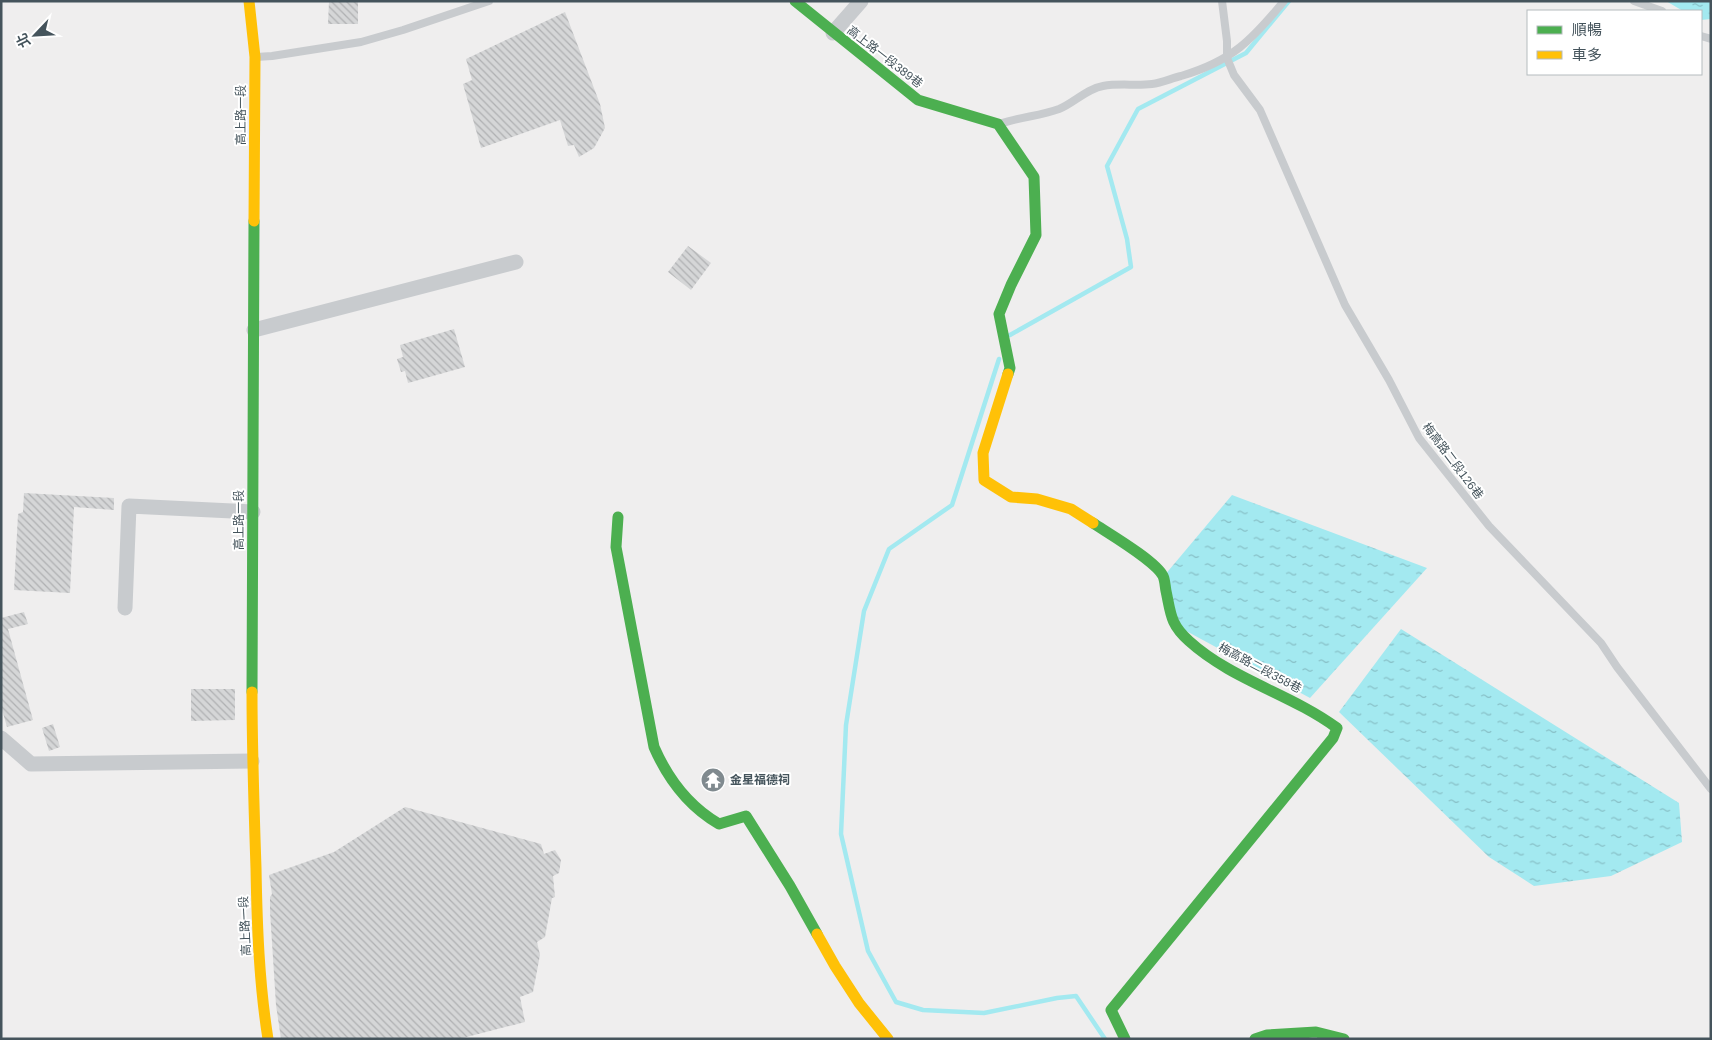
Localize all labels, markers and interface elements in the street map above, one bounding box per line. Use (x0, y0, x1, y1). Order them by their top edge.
north arrow (10, 10, 60, 60)
legend (1527, 10, 1702, 75)
text: 順暢 (1572, 21, 1602, 38)
street label: 高上路一段389巷 (844, 23, 926, 91)
text: 北 (13, 31, 33, 50)
text: 車多 (1572, 46, 1602, 63)
street label: 高上路一段 (234, 85, 248, 145)
street label: 梅高路二段126巷 (1420, 420, 1486, 502)
street label: 高上路一段 (232, 490, 246, 550)
street label: 梅高路二段358巷 (1216, 640, 1304, 696)
temple icon: 金星福德祠 (700, 767, 726, 793)
place label: 金星福德祠 (730, 773, 790, 787)
street label: 高上路一段 (236, 896, 254, 956)

